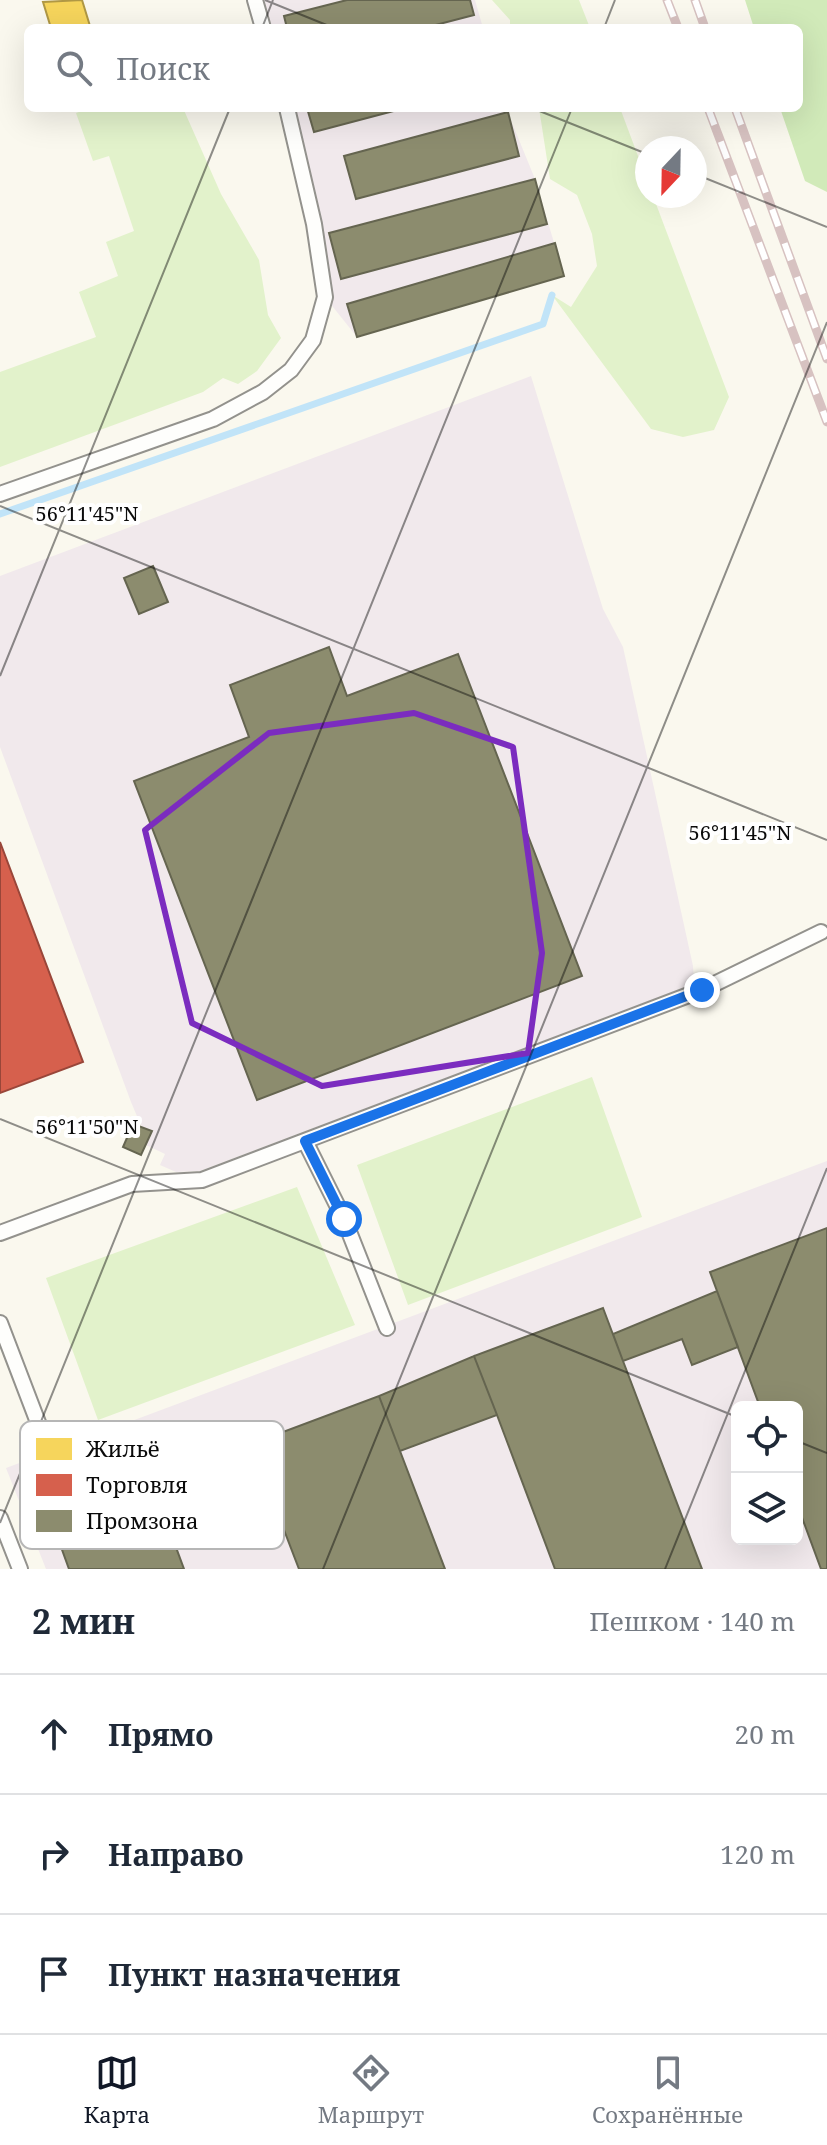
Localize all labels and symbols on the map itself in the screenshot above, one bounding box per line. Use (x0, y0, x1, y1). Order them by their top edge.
north arrow (635, 136, 707, 208)
text: 56°11'45"N (36, 500, 138, 527)
text: 56°11'45"N (689, 819, 791, 846)
route end (684, 972, 720, 1008)
text: 56°11'50"N (36, 1113, 138, 1140)
route start (326, 1201, 362, 1237)
legend (20, 1421, 284, 1549)
text: Жильё (85, 1433, 159, 1463)
text: Торговля (86, 1469, 188, 1499)
text: Промзона (86, 1505, 199, 1535)

